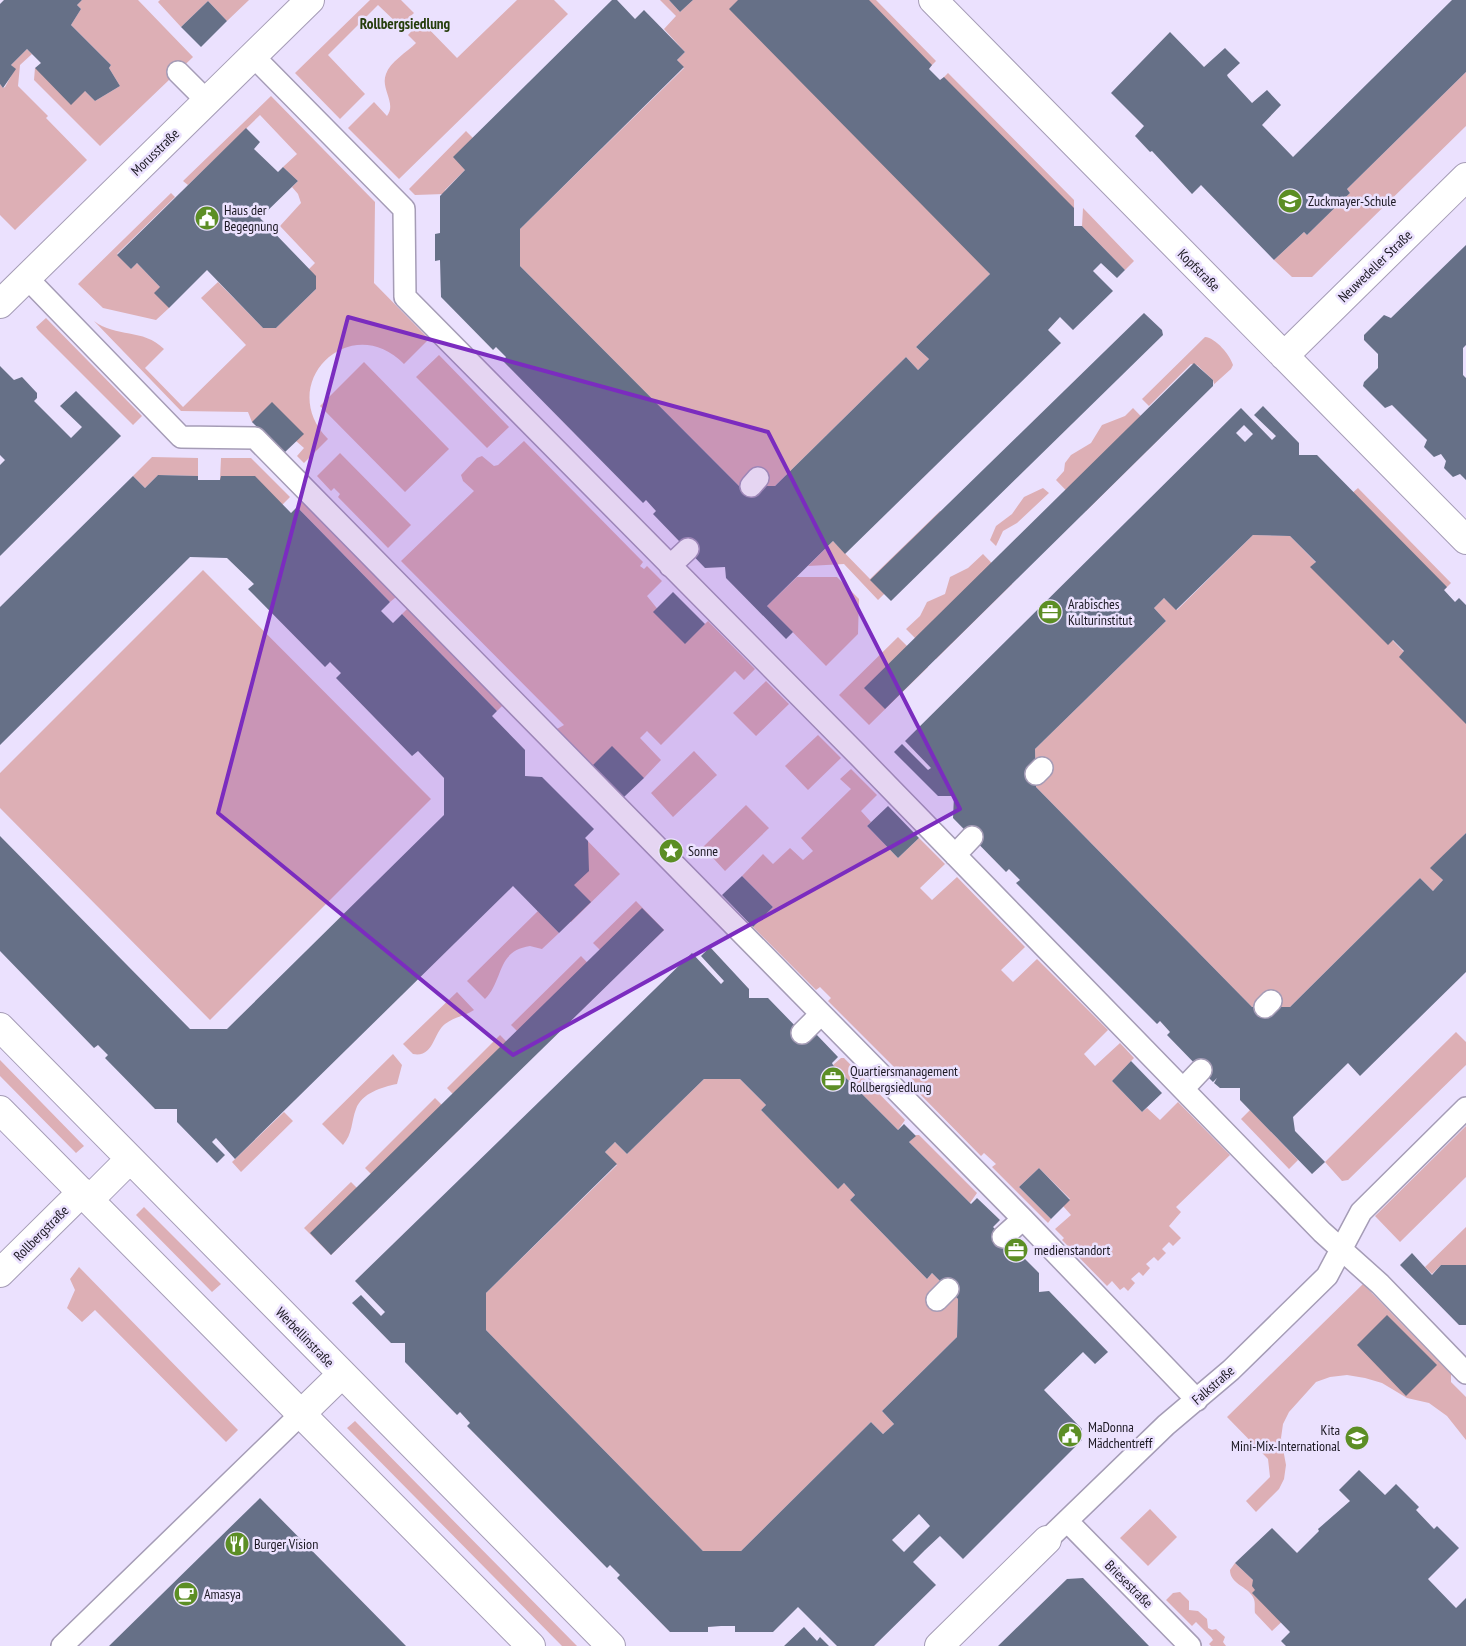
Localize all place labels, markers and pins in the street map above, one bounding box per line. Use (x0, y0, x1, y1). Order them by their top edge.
school or university icon: Zuckmayer-Schule (1277, 188, 1303, 214)
place label: Zuckmayer-Schule (1308, 192, 1397, 210)
place label: Haus der Begegnung (224, 201, 278, 235)
public building icon: Haus der Begegnung (194, 205, 220, 231)
place label: Arabisches Kulturinstitut (1068, 595, 1132, 629)
office icon: Arabisches Kulturinstitut (1037, 599, 1063, 625)
place icon: Sonne (658, 838, 684, 864)
place label: Sonne (688, 842, 718, 860)
place label: Quartiersmanagement Rollbergsiedlung (850, 1062, 958, 1096)
office icon: Quartiersmanagement Rollbergsiedlung (820, 1066, 846, 1092)
office icon: medienstandort (1003, 1237, 1029, 1263)
place label: medienstandort (1034, 1241, 1111, 1259)
place label: MaDonna Mädchentreff (1088, 1418, 1153, 1452)
place label: Kita Mini-Mix-International (1231, 1421, 1341, 1455)
public building icon: MaDonna Mädchentreff (1057, 1422, 1083, 1448)
school or university icon: Kita Mini-Mix-International (1344, 1425, 1370, 1451)
restaurant icon: Burger Vision (224, 1531, 250, 1557)
place label: Burger Vision (254, 1535, 318, 1553)
cafe icon: Amasya (173, 1581, 199, 1607)
place label: Amasya (204, 1585, 241, 1603)

